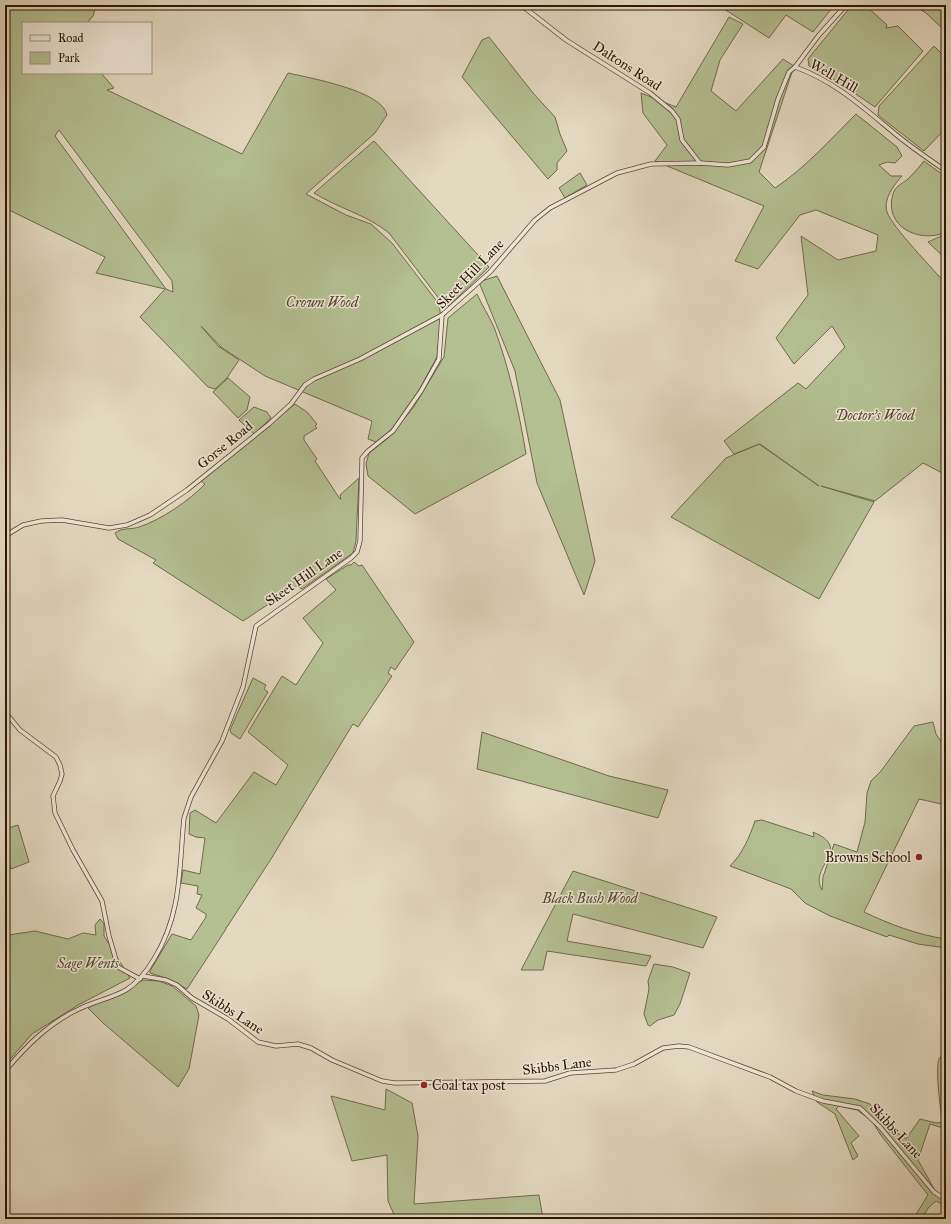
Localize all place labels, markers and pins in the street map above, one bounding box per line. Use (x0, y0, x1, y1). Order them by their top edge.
place label: Browns School (825, 849, 911, 866)
marker: Browns School (914, 852, 924, 862)
place label: Coal tax post (432, 1077, 506, 1094)
marker: Coal tax post (419, 1080, 429, 1090)

